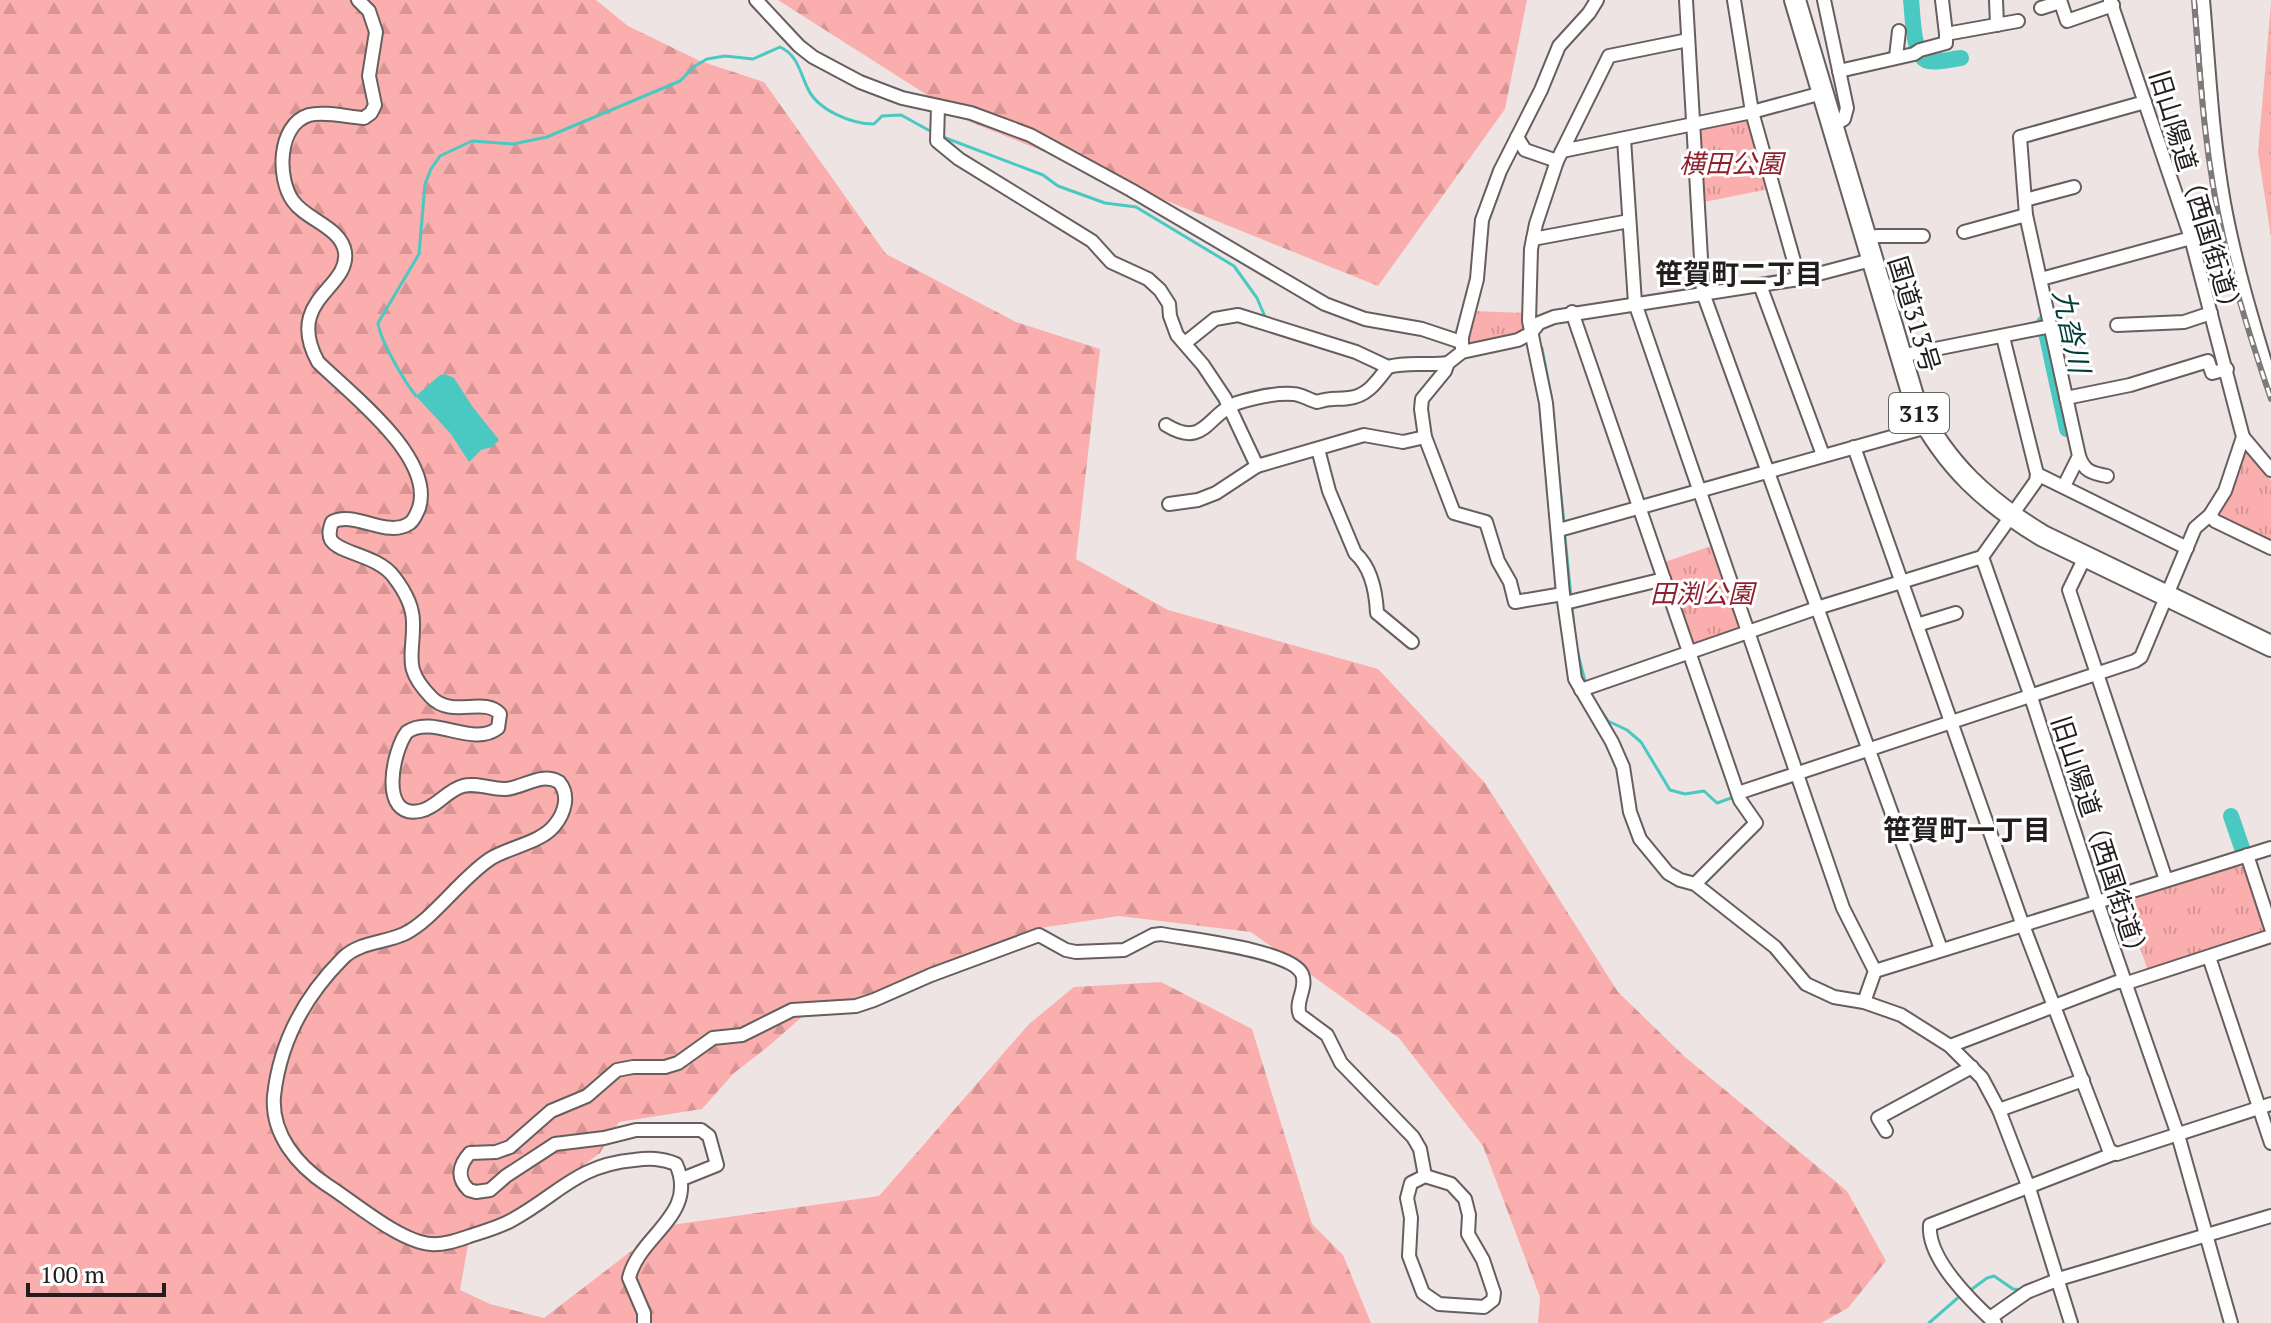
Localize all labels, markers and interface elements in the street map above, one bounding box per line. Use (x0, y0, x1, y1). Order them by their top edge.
street label: 旧山陽道（西国街道） (2143, 66, 2251, 324)
park label: 横田公園 (1679, 146, 1787, 180)
street label: 国道313号 (1881, 252, 1949, 376)
district label: 笹賀町二丁目 (1655, 255, 1823, 292)
water label: 九沓川 (2045, 286, 2099, 379)
road number: 313 (1889, 393, 1949, 433)
park label: 田渕公園 (1650, 576, 1758, 610)
street label: 旧山陽道（西国街道） (2045, 711, 2157, 969)
district label: 笹賀町一丁目 (1883, 811, 2051, 848)
scale bar (28, 1247, 164, 1297)
text: 100 m (40, 1258, 105, 1290)

